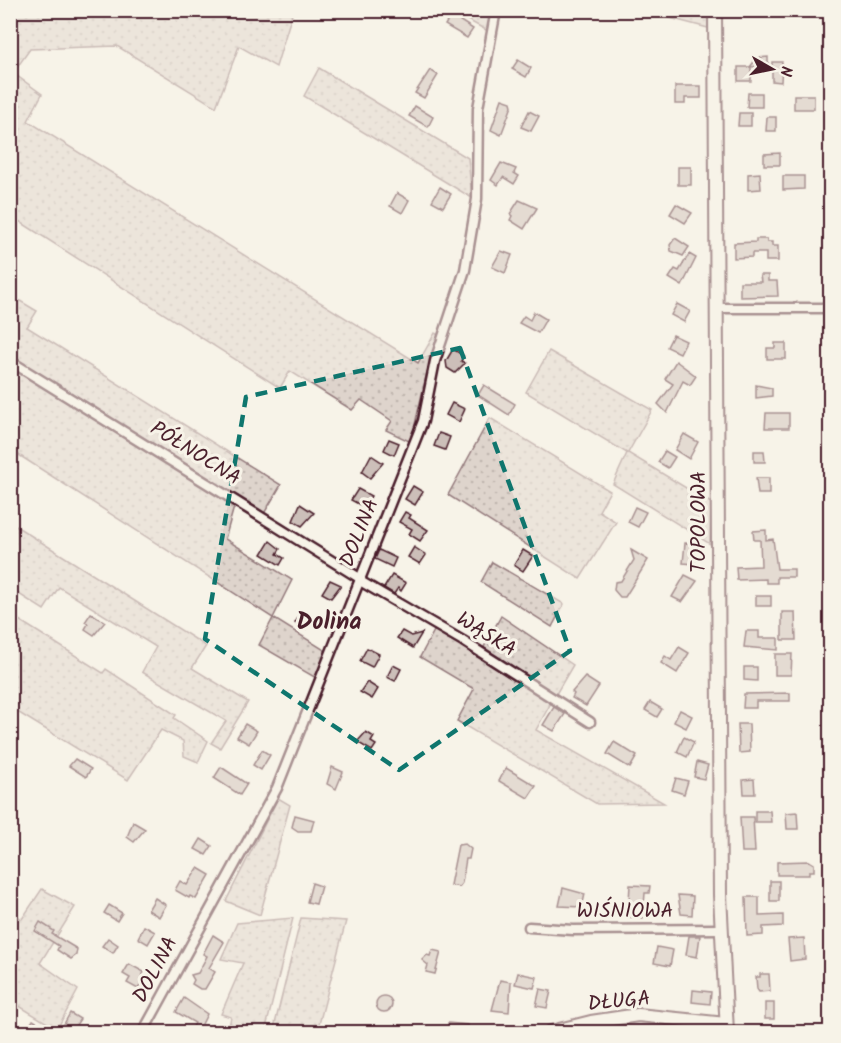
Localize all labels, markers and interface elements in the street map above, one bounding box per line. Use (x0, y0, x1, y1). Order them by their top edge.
north arrow (742, 39, 802, 99)
text: N (772, 64, 798, 78)
street label: PÓŁNOCNA (143, 413, 247, 495)
street label: TOPOLOWA (683, 471, 716, 573)
street label: DOLINA (331, 494, 389, 572)
district label: Dolina (296, 603, 362, 642)
street label: WĄSKA (449, 604, 523, 666)
street label: WIŚNIOWA (577, 895, 673, 928)
street label: DOLINA (125, 931, 187, 1009)
street label: DŁUGA (586, 983, 652, 1021)

